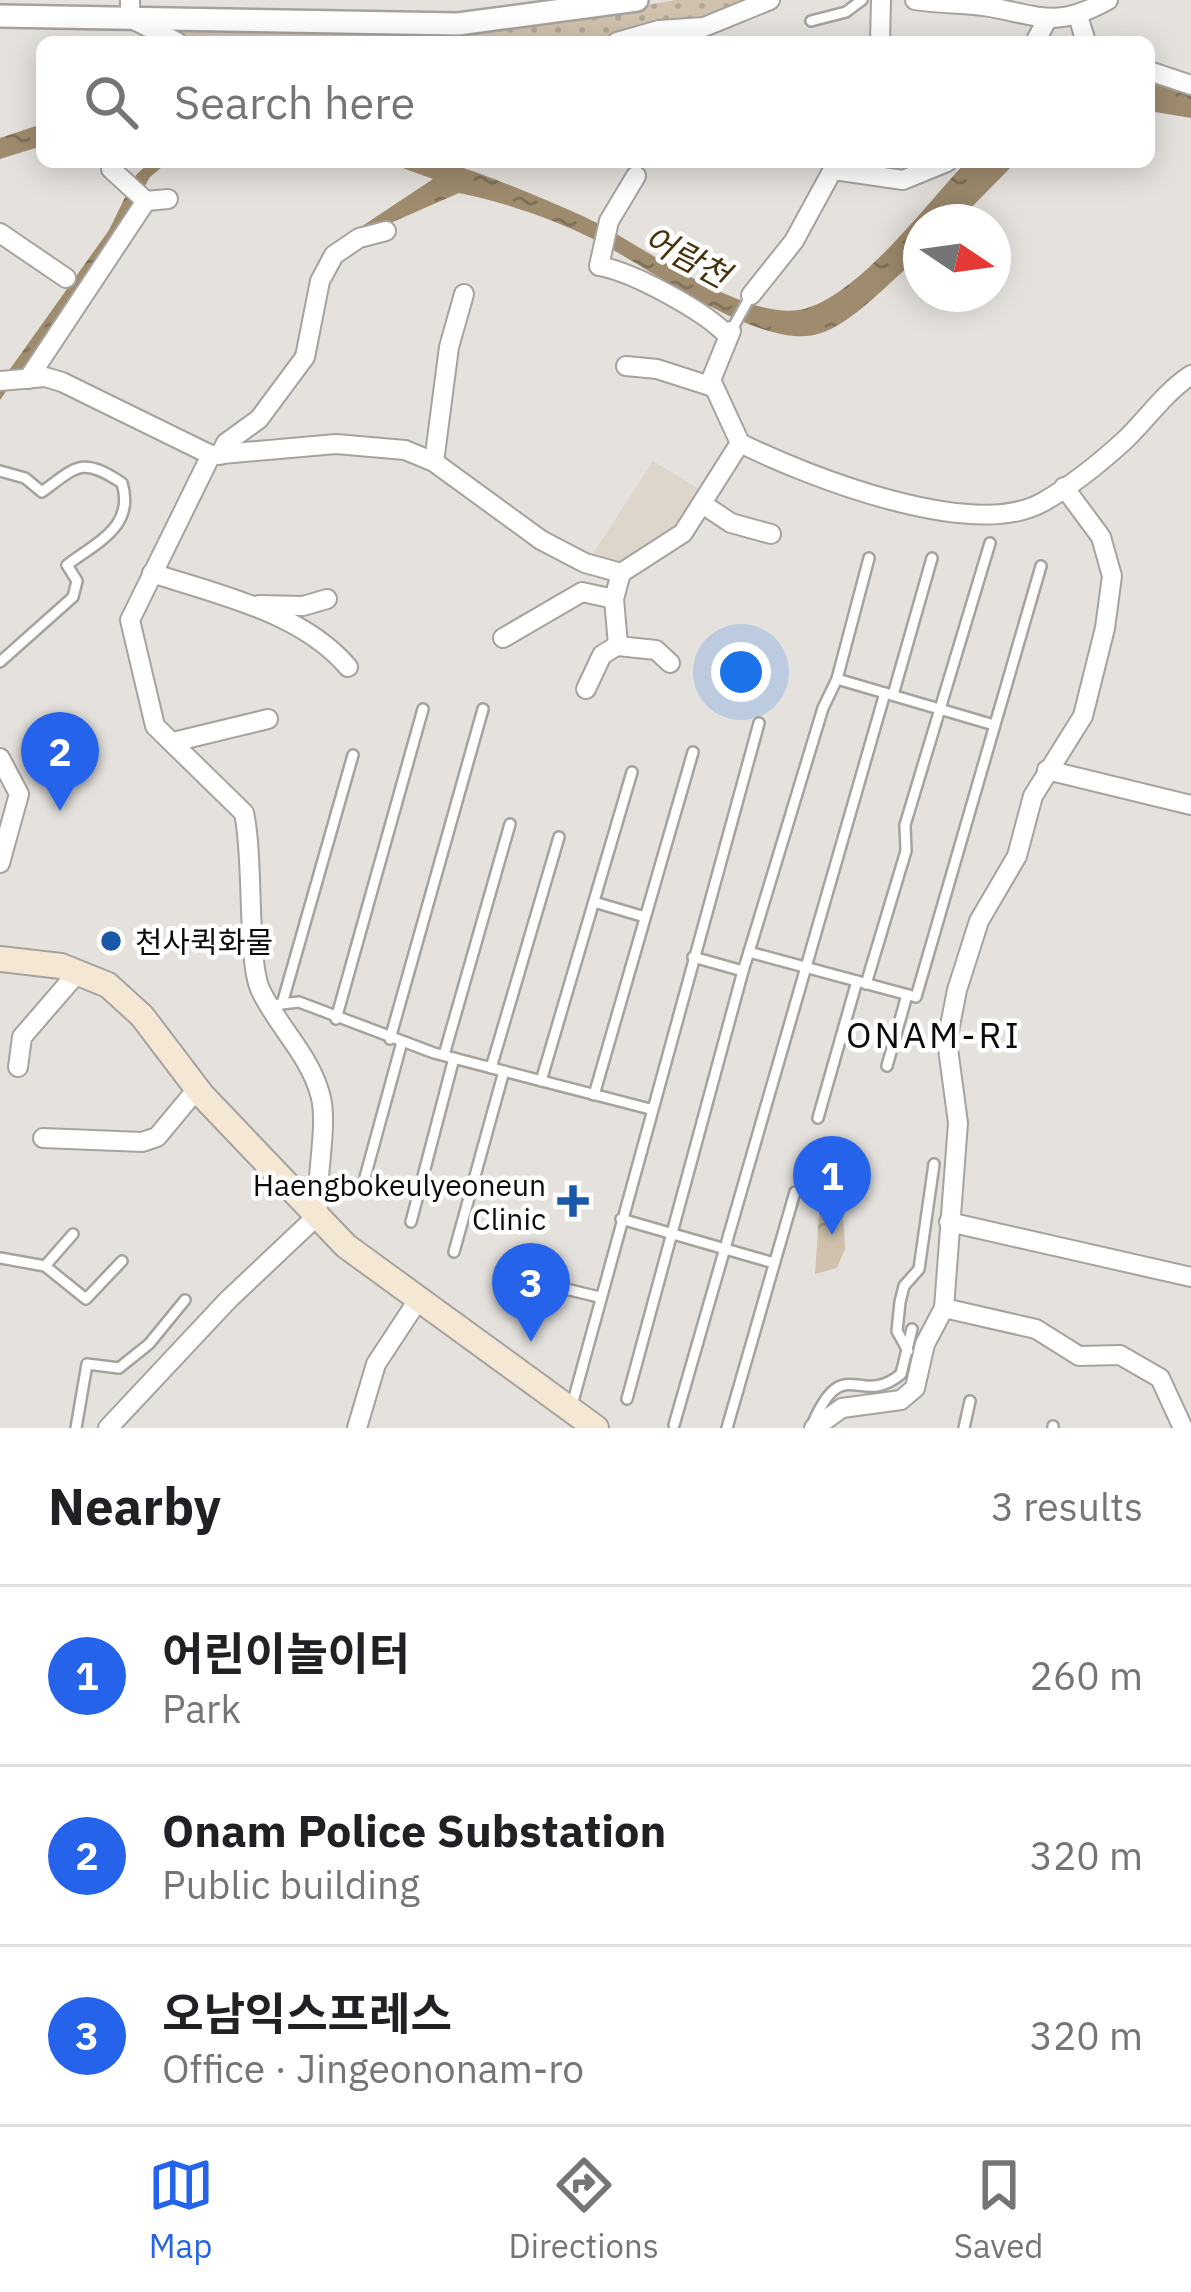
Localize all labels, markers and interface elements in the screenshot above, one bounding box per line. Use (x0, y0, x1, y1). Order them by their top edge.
search box (36, 36, 1155, 168)
icon: search (78, 69, 144, 135)
text: Search here (174, 73, 415, 131)
north arrow (903, 204, 1011, 312)
water label: 어람천 (637, 216, 741, 298)
your location (711, 642, 771, 702)
pin: 2 (21, 712, 99, 811)
place label: 천사퀵화물 (135, 922, 273, 961)
marker: 천사퀵화물 (98, 928, 124, 954)
district label: ONAM-RI (846, 1011, 1022, 1058)
pin: 1 (793, 1136, 871, 1235)
place label: Haengbokeulyeoneun Clinic (253, 1165, 546, 1238)
marker: Haengbokeulyeoneun Clinic (557, 1185, 589, 1217)
pin: 3 (492, 1243, 570, 1342)
text: Nearby (48, 1473, 221, 1539)
text: 3 results (991, 1481, 1143, 1532)
text: 어린이놀이터 (162, 1624, 410, 1682)
text: 1 (75, 1650, 99, 1701)
text: 260 m (1030, 1650, 1143, 1701)
text: Park (162, 1683, 241, 1734)
text: Onam Police Substation (162, 1801, 666, 1859)
text: 2 (75, 1830, 99, 1881)
text: 320 m (1030, 1830, 1143, 1881)
text: Public building (162, 1859, 420, 1910)
text: 오남익스프레스 (162, 1984, 452, 2042)
text: 3 (75, 2010, 99, 2061)
text: 320 m (1030, 2010, 1143, 2061)
text: Office · Jingeononam-ro (162, 2043, 584, 2094)
tab: Map (148, 2152, 214, 2267)
tab: Directions (509, 2152, 659, 2267)
tab: Saved (954, 2152, 1043, 2267)

